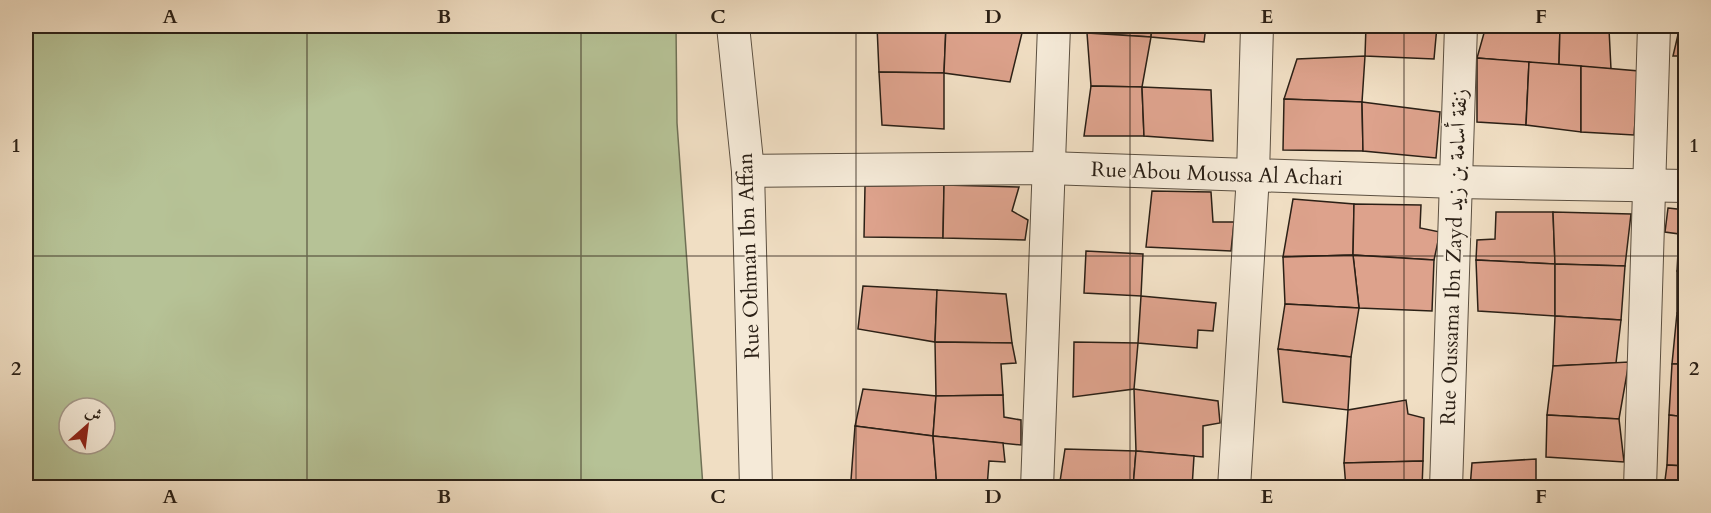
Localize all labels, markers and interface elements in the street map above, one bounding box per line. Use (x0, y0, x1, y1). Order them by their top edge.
text: A (162, 3, 178, 30)
text: B (437, 3, 451, 30)
text: C (710, 3, 726, 30)
text: D (984, 3, 1002, 30)
text: E (1261, 3, 1273, 30)
text: F (1535, 3, 1547, 30)
street label: Rue Oussama Ibn Zayd زنقة أسامة بن زيد (1433, 88, 1474, 426)
text: 1 (11, 132, 21, 159)
text: 1 (1689, 132, 1699, 159)
street label: Rue Othman Ibn Affan (731, 152, 767, 360)
street label: Rue Abou Moussa Al Achari (1091, 155, 1344, 193)
text: 2 (11, 355, 21, 382)
text: 2 (1689, 355, 1699, 382)
north arrow (57, 396, 117, 456)
text: ش (81, 400, 106, 427)
text: A (162, 483, 178, 510)
text: B (437, 483, 451, 510)
text: C (710, 483, 726, 510)
text: D (984, 483, 1002, 510)
text: E (1261, 483, 1273, 510)
text: F (1535, 483, 1547, 510)

